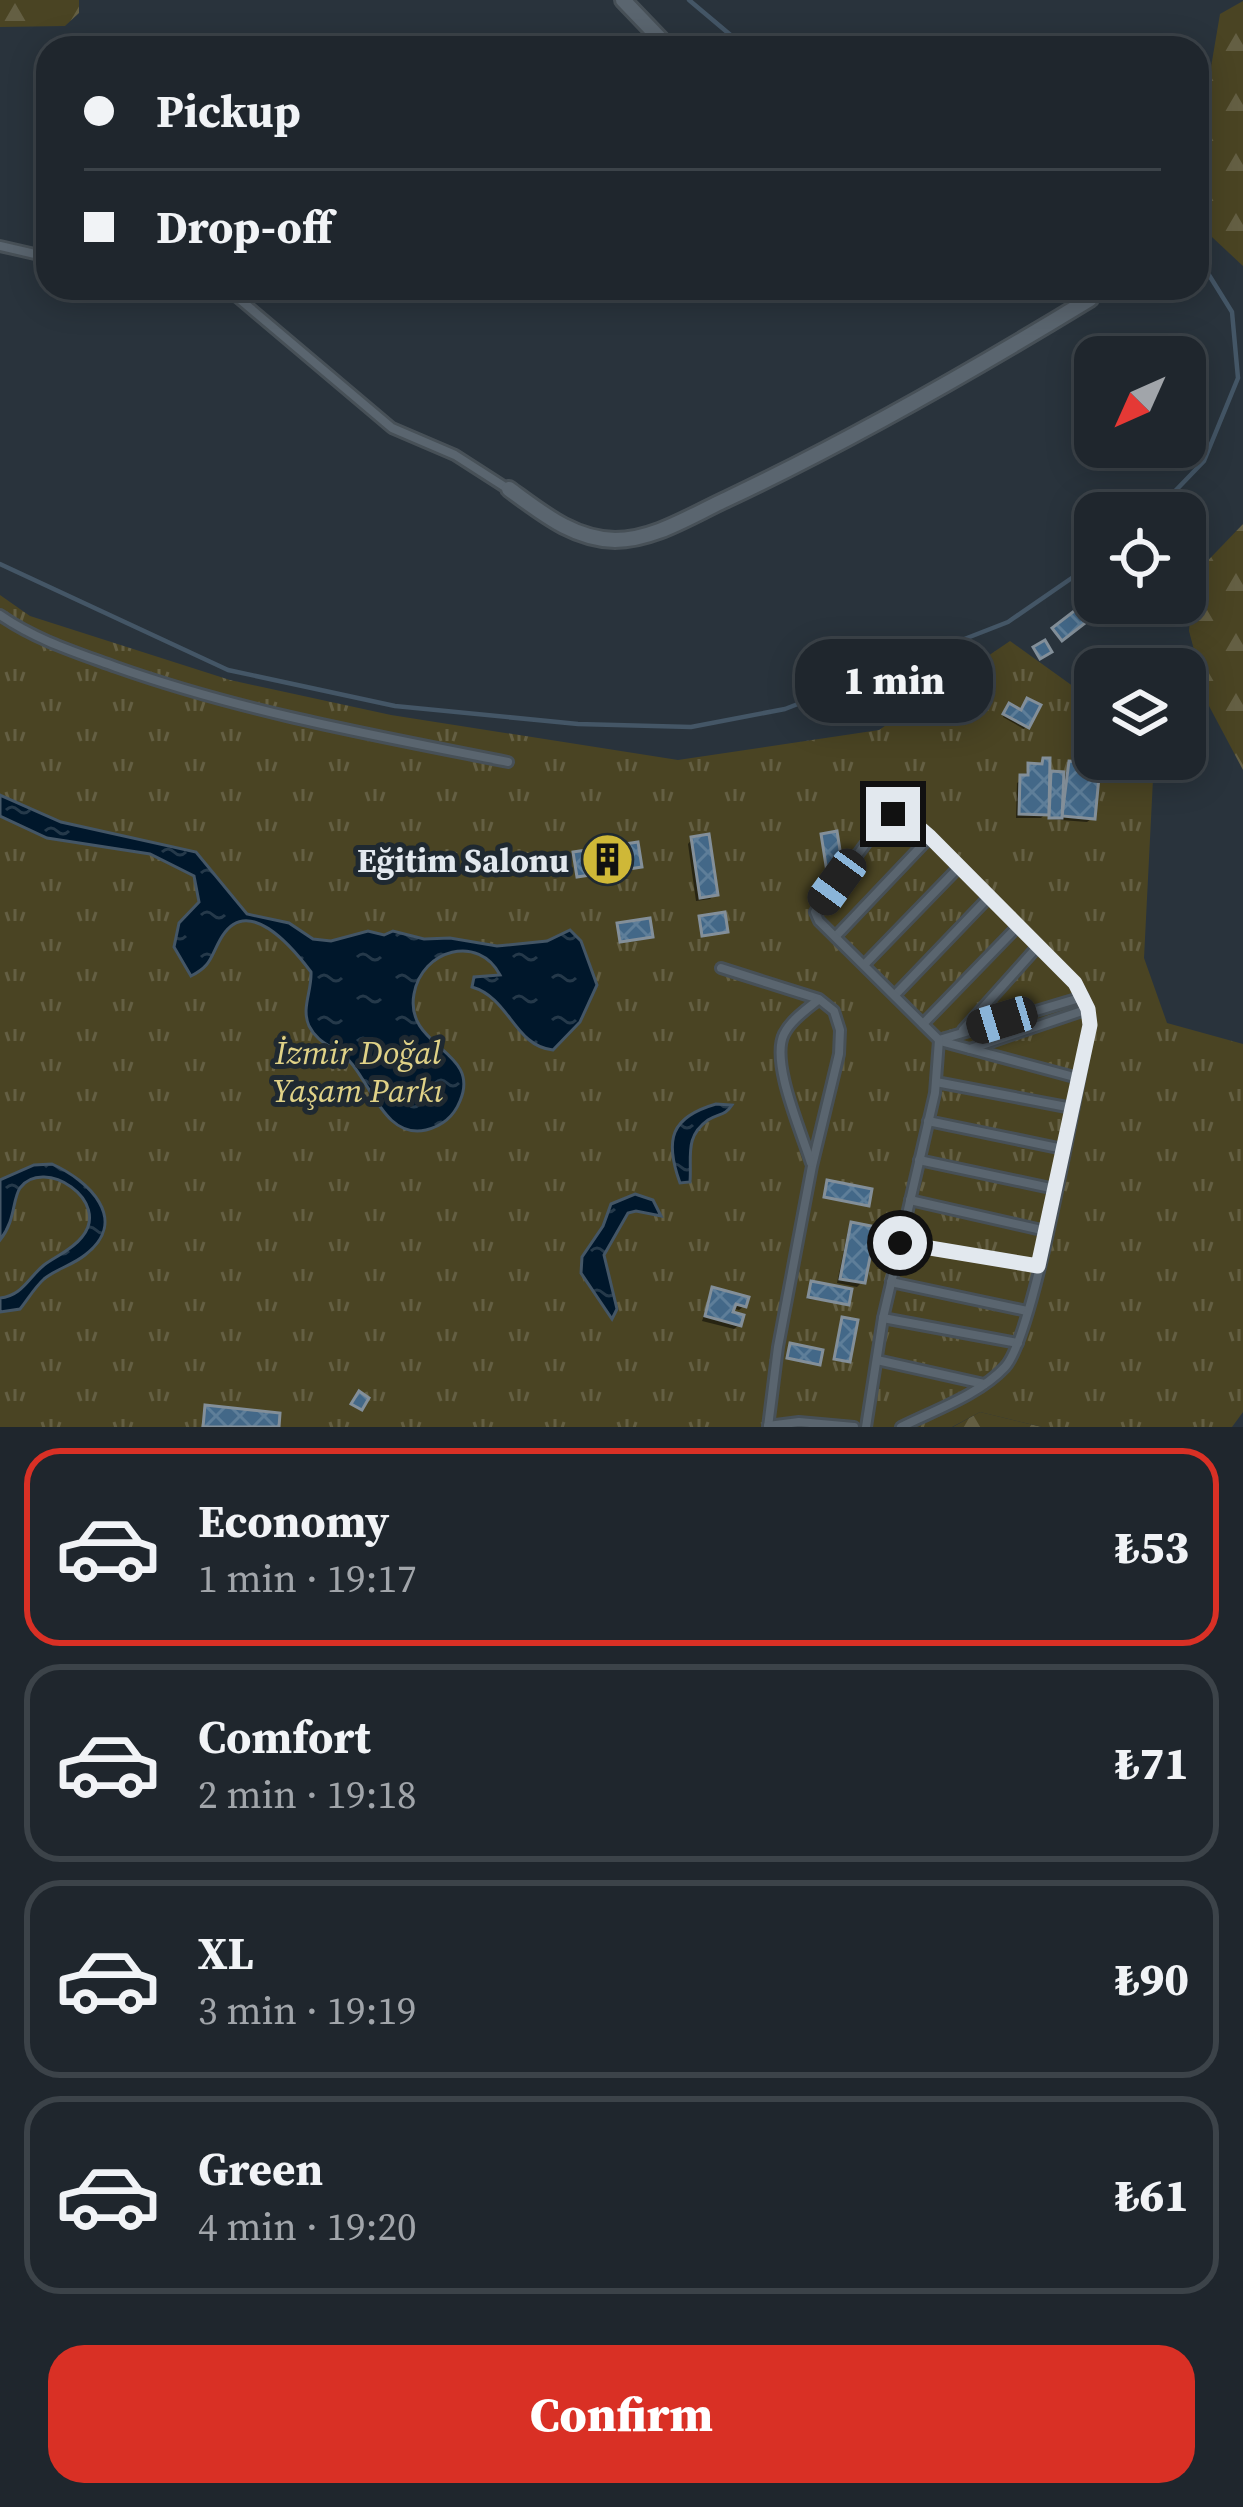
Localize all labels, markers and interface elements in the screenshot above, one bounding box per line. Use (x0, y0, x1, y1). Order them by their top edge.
text: Pickup (156, 80, 301, 142)
text: Drop-off (156, 196, 332, 258)
north arrow (1074, 336, 1206, 468)
map controls (1074, 336, 1206, 780)
button: locate (1074, 492, 1206, 624)
callout: 1 min (794, 640, 992, 724)
button: layers (1074, 648, 1206, 780)
text: 1 min (843, 654, 945, 707)
route end (866, 787, 920, 841)
building icon: Eğitim Salonu (580, 832, 636, 888)
place label: Eğitim Salonu (357, 838, 569, 883)
car (801, 842, 873, 922)
car (962, 992, 1042, 1048)
park label: İzmir Doğal Yaşam Parkı (273, 1030, 443, 1113)
route start (873, 1216, 927, 1270)
text: Economy (198, 1490, 389, 1552)
icon: car (54, 1493, 162, 1601)
text: ₺53 (1115, 1516, 1189, 1578)
text: 1 min · 19:17 (198, 1552, 417, 1605)
text: Comfort (198, 1706, 371, 1768)
icon: car (54, 1709, 162, 1817)
text: ₺71 (1115, 1732, 1189, 1794)
text: 2 min · 19:18 (198, 1768, 417, 1821)
text: XL (198, 1922, 254, 1984)
icon: car (54, 1925, 162, 2033)
text: ₺90 (1115, 1948, 1189, 2010)
text: 3 min · 19:19 (198, 1984, 417, 2037)
text: Green (198, 2138, 323, 2200)
icon: car (54, 2141, 162, 2249)
text: ₺61 (1115, 2164, 1189, 2226)
text: 4 min · 19:20 (198, 2200, 417, 2253)
button: Confirm (48, 2345, 1195, 2483)

